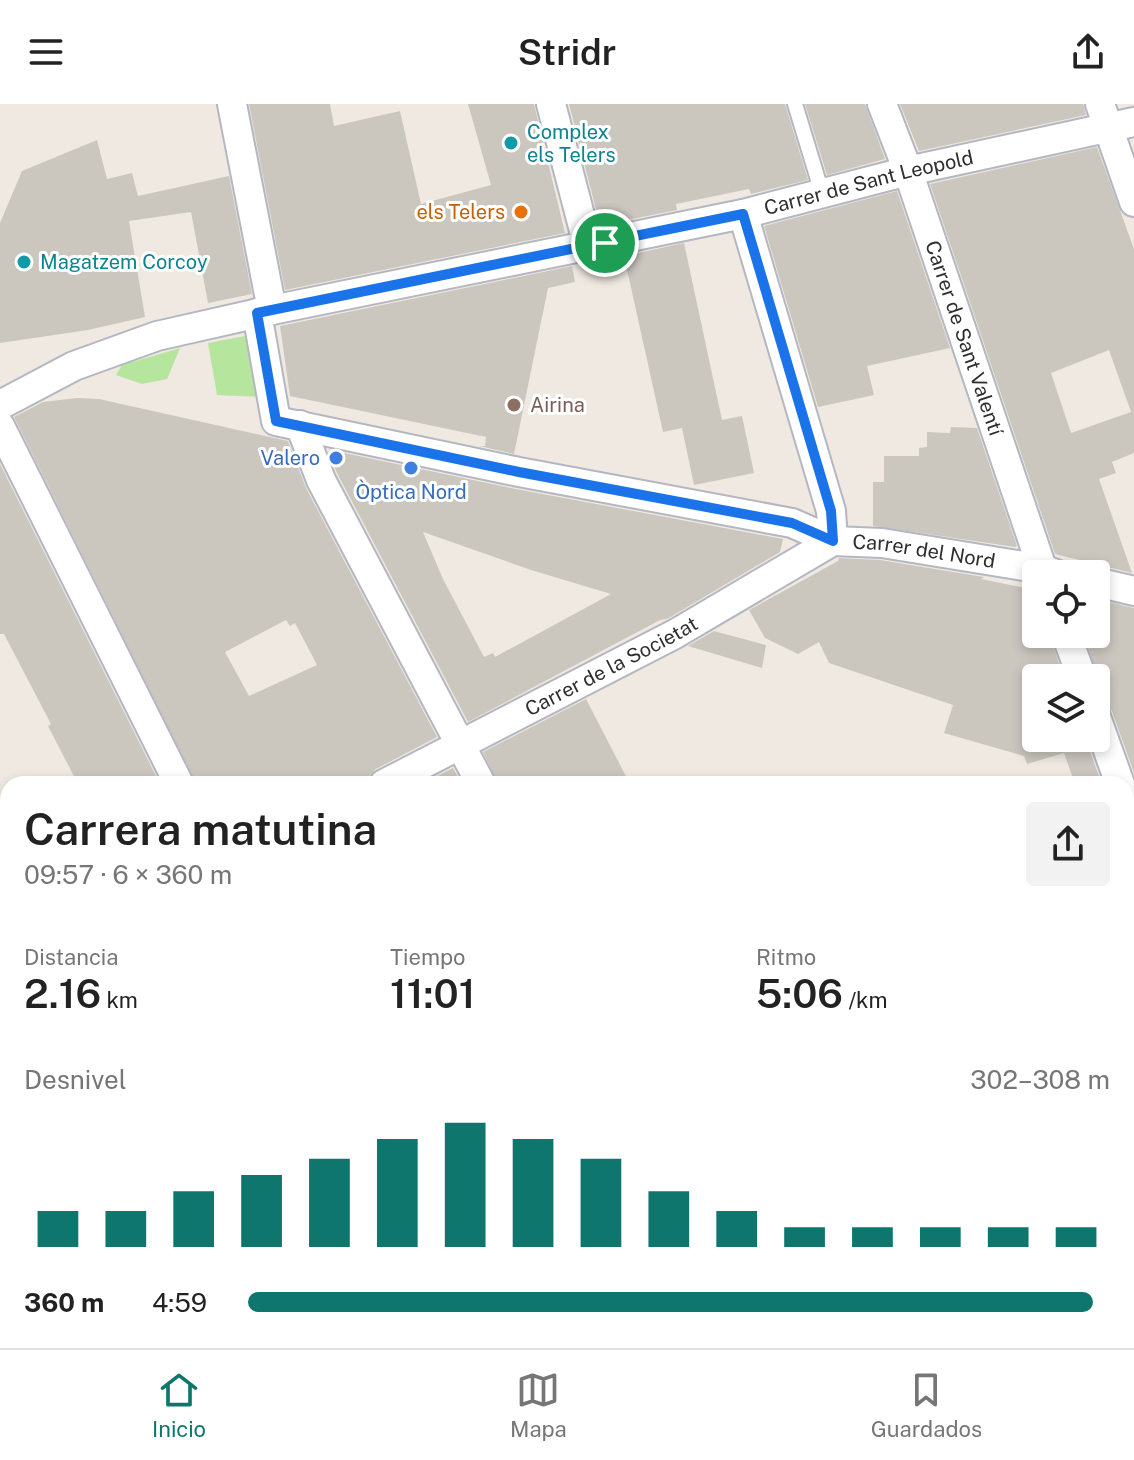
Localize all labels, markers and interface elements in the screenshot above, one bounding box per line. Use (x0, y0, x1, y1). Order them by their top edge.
icon: menu (24, 30, 68, 74)
icon: share (1066, 30, 1110, 74)
text: Stridr (518, 31, 616, 73)
place label: Complex els Telers (527, 120, 616, 167)
marker: Complex els Telers (502, 134, 520, 152)
street label: Carrer de Sant Leopold (761, 145, 975, 220)
place label: els Telers (416, 200, 505, 224)
marker: els Telers (512, 203, 530, 221)
pin (571, 209, 639, 277)
icon: arrive (583, 221, 627, 265)
street label: Carrer de Sant Valentí (920, 237, 1009, 439)
place label: Magatzem Corcoy (40, 250, 208, 274)
marker: Magatzem Corcoy (15, 253, 33, 271)
place label: Airina (530, 393, 585, 417)
marker: Airina (505, 396, 523, 414)
place label: Valero (261, 446, 320, 470)
marker: Valero (327, 449, 345, 467)
marker: Òptica Nord (402, 459, 420, 477)
place label: Òptica Nord (355, 479, 467, 504)
street label: Carrer del Nord (852, 530, 997, 573)
map controls (1022, 560, 1110, 752)
button: locate (1022, 560, 1110, 648)
street label: Carrer de la Societat (521, 611, 702, 721)
button: layers (1022, 664, 1110, 752)
button: share (1026, 802, 1110, 886)
text: Carrera matutina (24, 803, 377, 855)
text: 09:57 · 6 × 360 m (24, 859, 232, 890)
text: Distancia (24, 944, 118, 970)
text: Tiempo (390, 944, 466, 970)
text: Ritmo (756, 944, 816, 970)
text: 2.16 (24, 970, 101, 1017)
text: 11:01 (390, 970, 475, 1017)
text: 5:06 (756, 970, 843, 1017)
text: km (101, 987, 138, 1013)
text: /km (843, 987, 888, 1013)
text: Desnivel (24, 1064, 127, 1095)
text: 302–308 m (970, 1064, 1110, 1095)
text: 360 m (24, 1287, 104, 1318)
text: 4:59 (152, 1287, 207, 1318)
tab: Inicio (152, 1368, 206, 1442)
tab: Mapa (510, 1368, 567, 1442)
tab: Guardados (871, 1368, 982, 1442)

